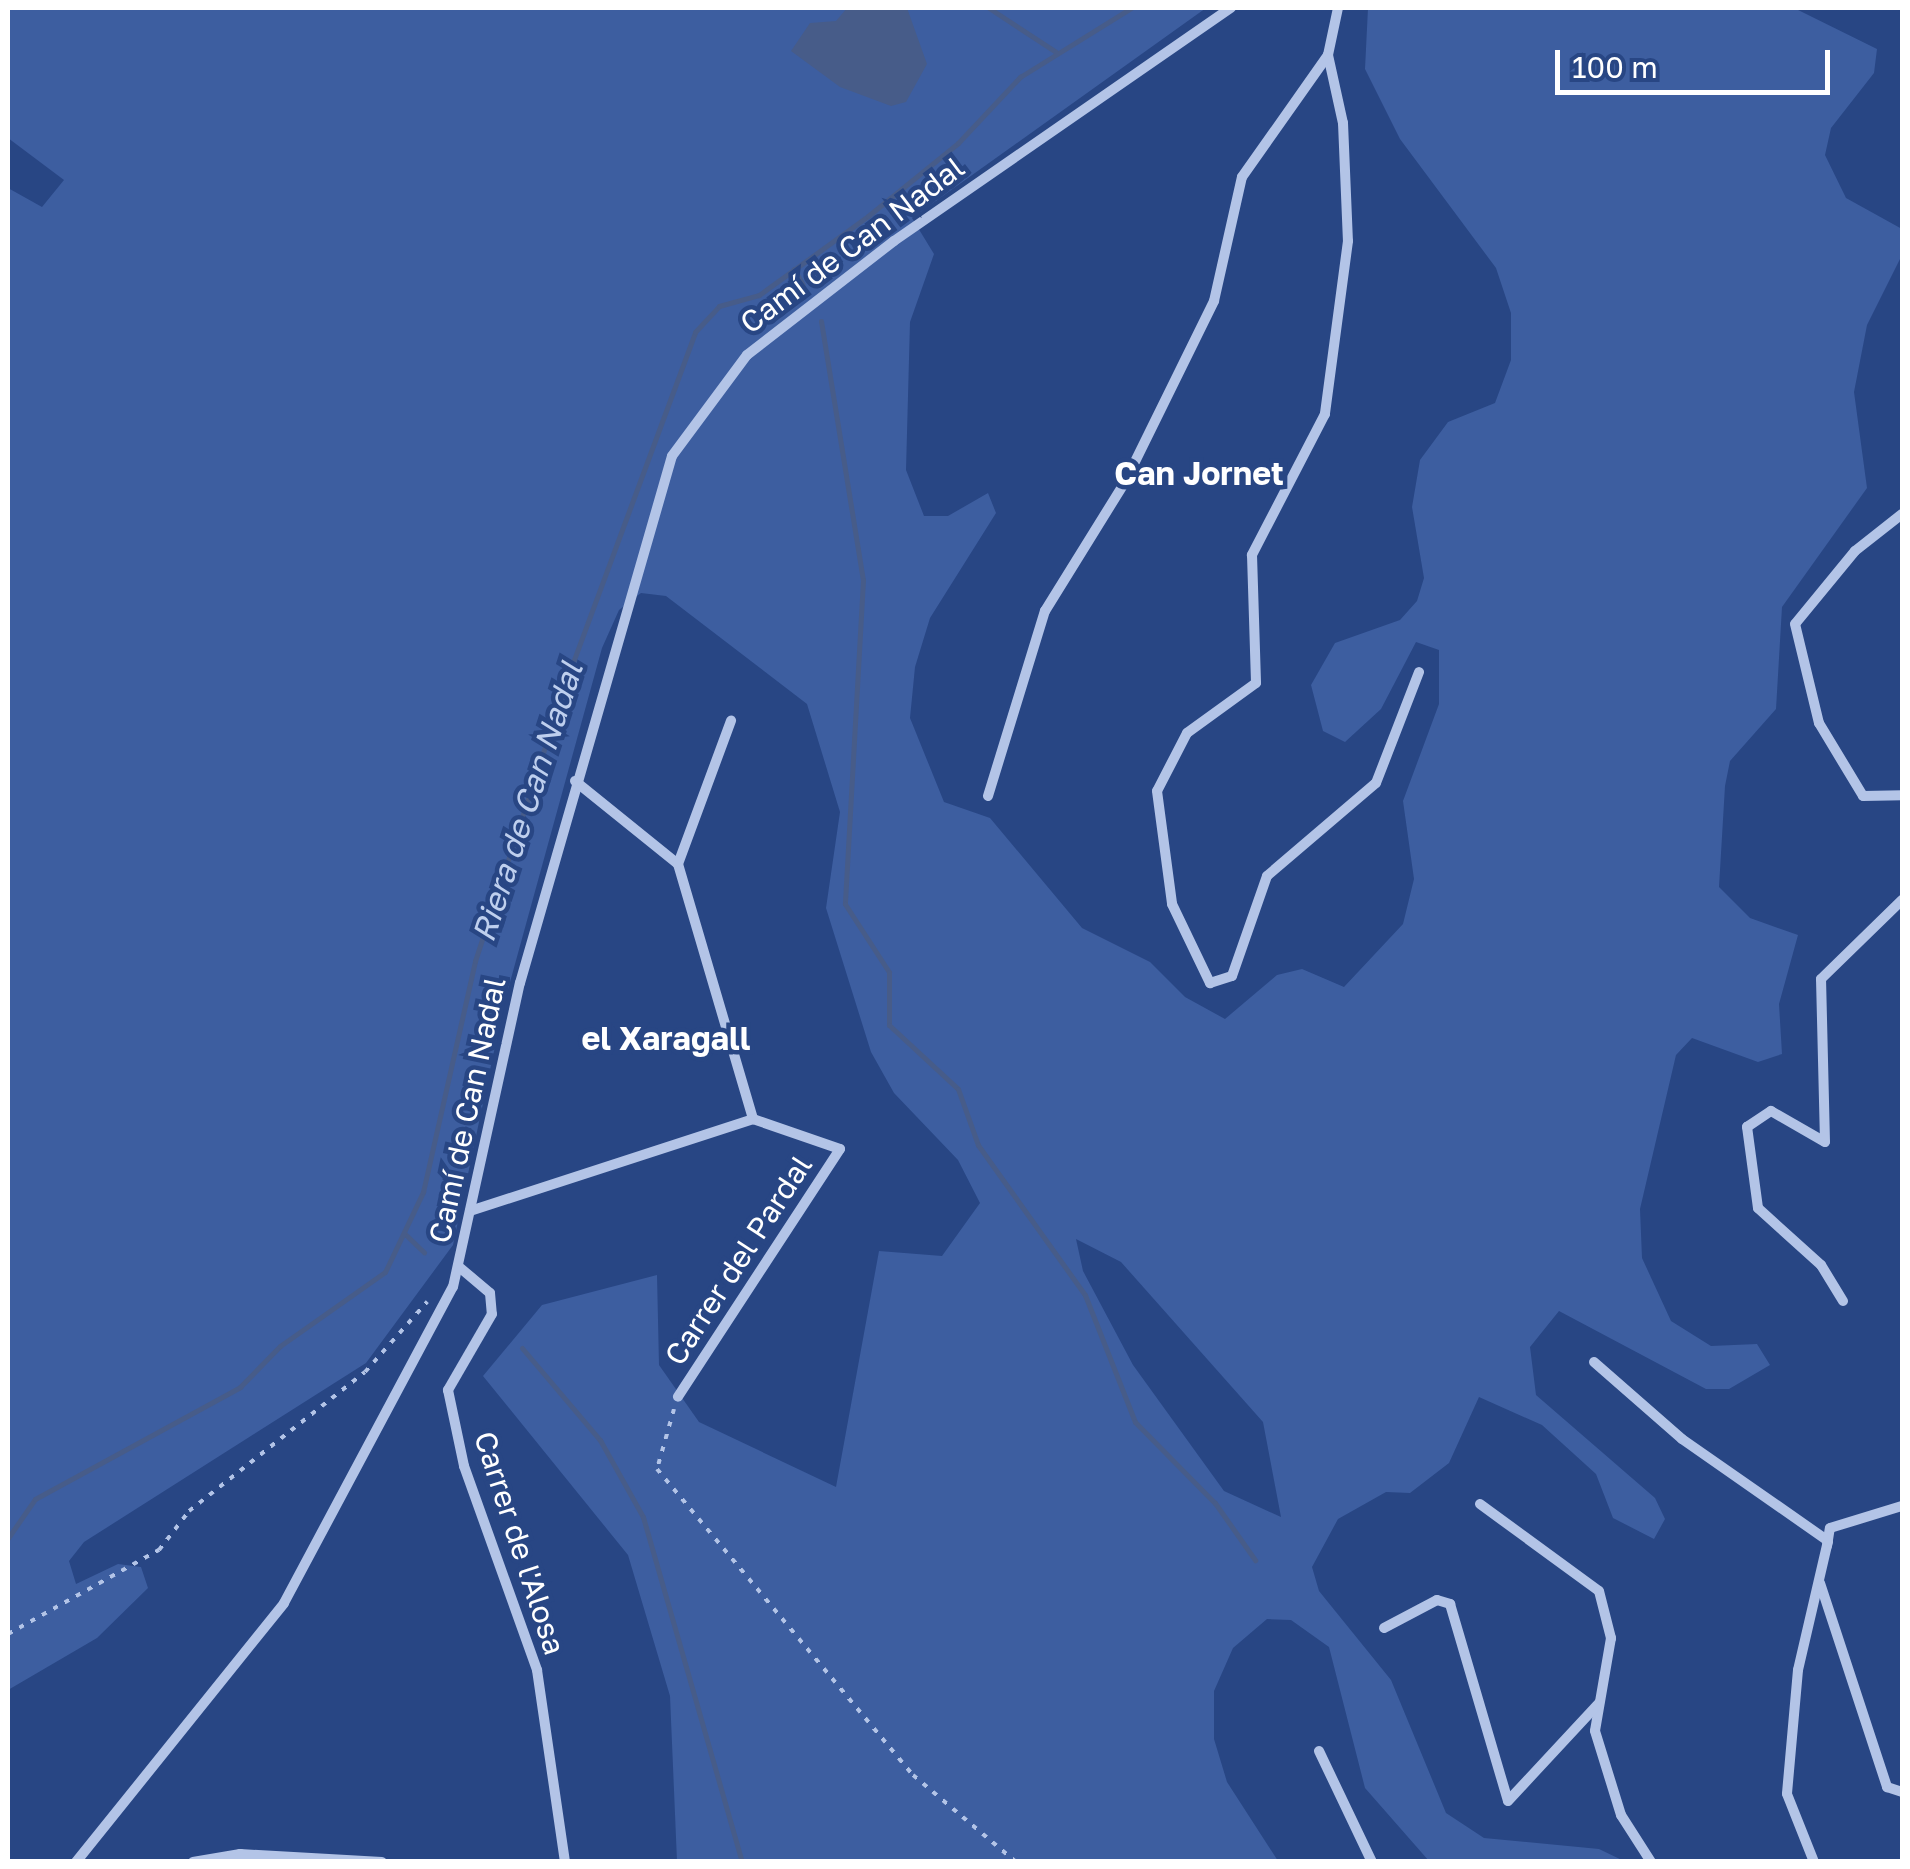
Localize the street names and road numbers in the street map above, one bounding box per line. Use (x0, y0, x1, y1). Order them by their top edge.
street label: Camí de Can Nadal (733, 149, 971, 341)
street label: Camí de Can Nadal (421, 974, 513, 1246)
street label: Carrer del Pardal (657, 1148, 819, 1372)
street label: Carrer de l'Alosa (467, 1427, 573, 1659)

